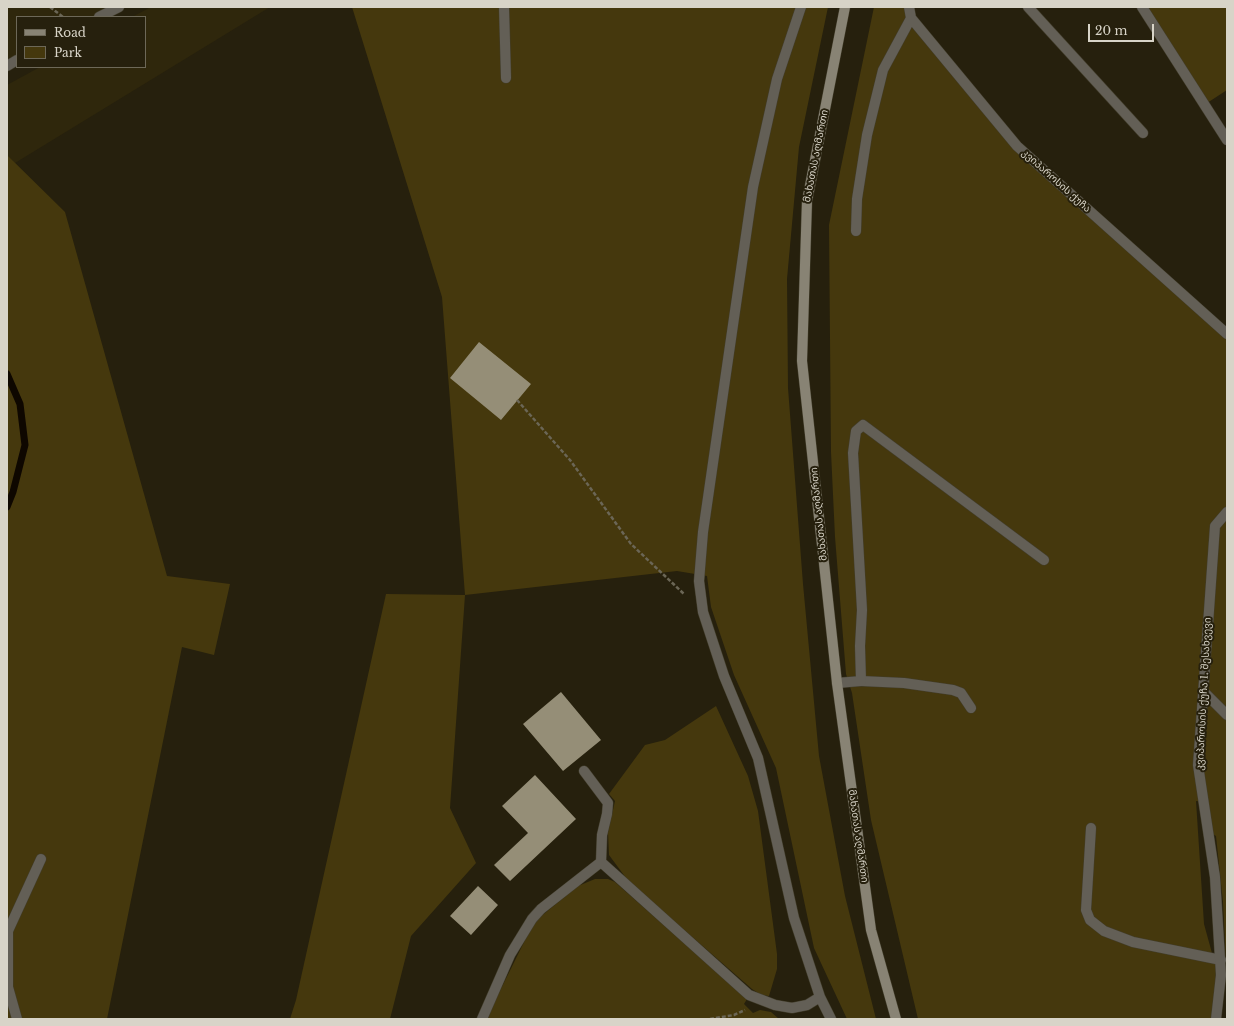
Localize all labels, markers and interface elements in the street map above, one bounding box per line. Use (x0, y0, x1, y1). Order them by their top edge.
legend (16, 16, 146, 68)
scale bar (1090, 16, 1156, 42)
text: 20 m (1095, 23, 1127, 38)
text: Road (54, 25, 86, 40)
text: Park (54, 45, 82, 60)
street label: მახათას აღმართი (801, 109, 831, 203)
street label: კვიპაროსის ქუჩა (1019, 147, 1093, 215)
street label: მახათას აღმართი (808, 467, 830, 561)
street label: კვიპაროსის ქუჩა 1. შესახვევი (1194, 617, 1214, 771)
street label: მახათას აღმართი (846, 789, 870, 883)

